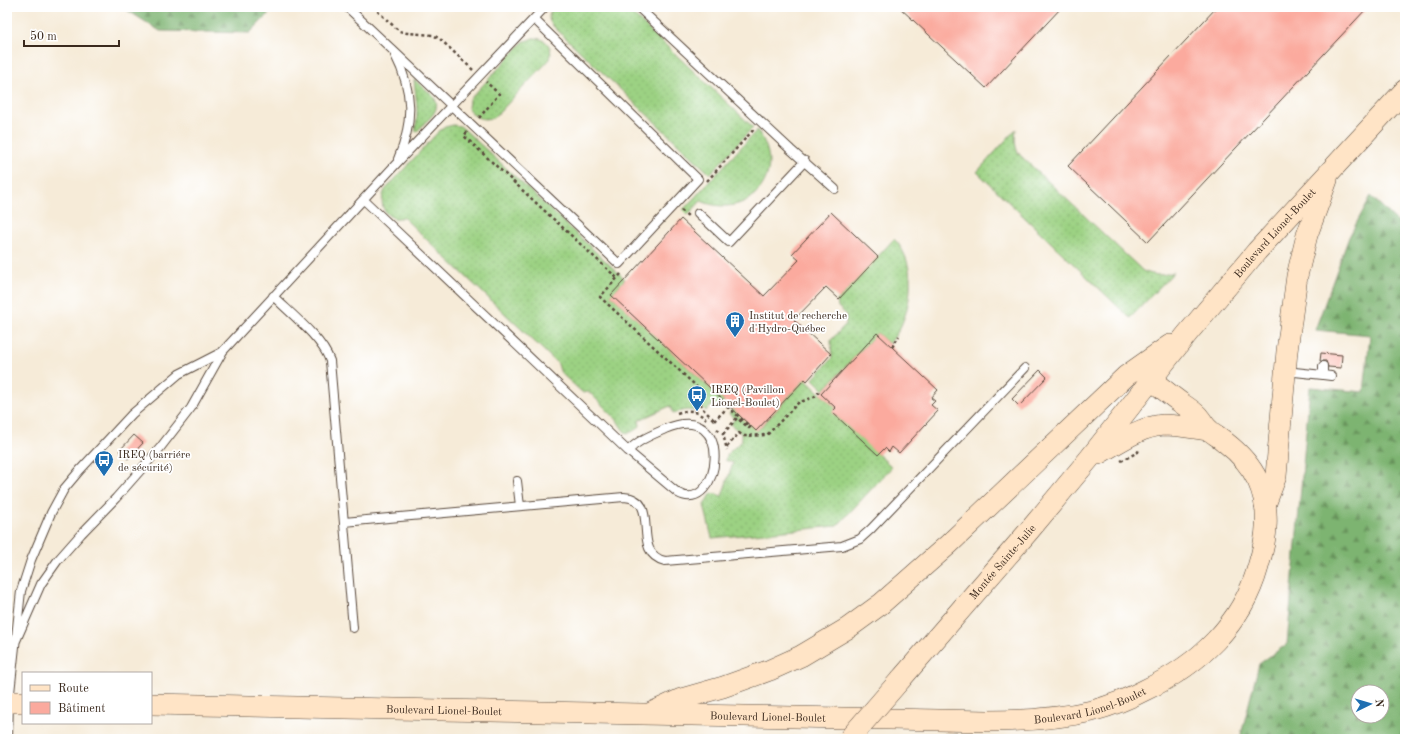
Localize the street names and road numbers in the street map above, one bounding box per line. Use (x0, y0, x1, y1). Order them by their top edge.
street label: Boulevard Lionel-Boulet (1233, 187, 1319, 281)
street label: Montée Sainte-Julie (968, 523, 1039, 602)
street label: Boulevard Lionel-Boulet (1033, 686, 1148, 726)
street label: Boulevard Lionel-Boulet (386, 705, 502, 718)
street label: Boulevard Lionel-Boulet (710, 711, 826, 725)

